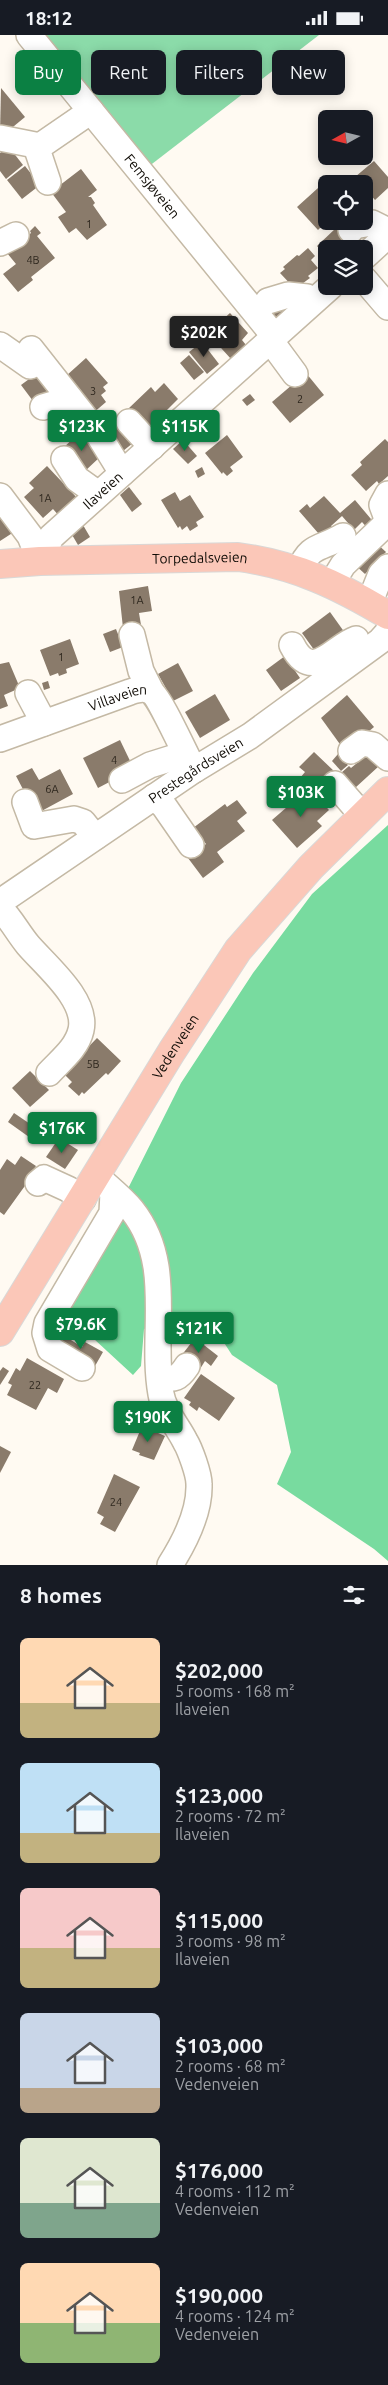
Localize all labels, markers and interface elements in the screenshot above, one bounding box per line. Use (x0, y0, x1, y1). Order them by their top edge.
text: 18:12 (25, 7, 73, 29)
chip: Buy (15, 50, 81, 95)
chip: Rent (91, 50, 166, 95)
chip: Filters (176, 50, 262, 95)
chip: New (272, 50, 345, 95)
north arrow (318, 110, 372, 165)
map controls (318, 110, 373, 295)
street label: Femsjøveien (121, 151, 183, 222)
button: locate (318, 175, 373, 230)
house number: 1 (86, 218, 92, 230)
button: layers (318, 240, 373, 295)
house number: 4B (26, 254, 40, 266)
pin: $202K (169, 315, 239, 358)
text: $202K (181, 323, 227, 341)
house number: 3 (90, 385, 96, 397)
house number: 2 (297, 393, 303, 405)
pin: $123K (47, 409, 117, 452)
pin: $115K (150, 409, 220, 452)
text: $123K (59, 417, 105, 435)
text: $115K (162, 417, 208, 435)
street label: Ilaveien (80, 469, 126, 513)
house number: 1A (38, 492, 53, 504)
street label: Torpedalsveien (152, 549, 249, 567)
house number: 1A (130, 594, 145, 606)
house number: 1 (58, 651, 64, 663)
street label: Villaveien (86, 681, 147, 714)
street label: Prestegårdsveien (145, 734, 246, 807)
house number: 4 (111, 754, 117, 766)
pin: $103K (266, 775, 336, 818)
house number: 6A (45, 783, 60, 795)
text: $103K (278, 783, 324, 801)
street label: Vedenveien (149, 1011, 202, 1082)
house number: 5B (86, 1058, 100, 1070)
pin: $176K (27, 1111, 97, 1154)
text: $176K (39, 1119, 85, 1137)
pin: $79.6K (40, 1307, 122, 1350)
pin: $121K (164, 1311, 234, 1354)
text: $79.6K (56, 1315, 106, 1333)
text: $121K (176, 1319, 222, 1337)
house number: 22 (29, 1379, 41, 1391)
pin: $190K (113, 1401, 183, 1443)
text: $190K (125, 1408, 171, 1426)
house number: 24 (110, 1496, 122, 1508)
icon: filters (340, 1581, 368, 1609)
text: 8 homes (20, 1583, 102, 1607)
icon: home (60, 1658, 120, 1718)
text: $202,000 (175, 1658, 263, 1682)
text: 5 rooms · 168 m² (175, 1682, 295, 1700)
text: Ilaveien (175, 1700, 230, 1718)
icon: home (60, 1783, 120, 1843)
text: $123,000 (175, 1783, 263, 1807)
text: 2 rooms · 72 m² (175, 1807, 286, 1825)
text: Ilaveien (175, 1825, 230, 1843)
icon: home (60, 1908, 120, 1968)
text: $115,000 (175, 1908, 263, 1932)
text: 3 rooms · 98 m² (175, 1932, 286, 1950)
text: Ilaveien (175, 1950, 230, 1968)
icon: home (60, 2033, 120, 2093)
text: $103,000 (175, 2033, 263, 2057)
text: 2 rooms · 68 m² (175, 2057, 286, 2075)
text: Vedenveien (175, 2075, 259, 2093)
icon: home (60, 2158, 120, 2218)
text: $176,000 (175, 2158, 263, 2182)
text: 4 rooms · 112 m² (175, 2182, 295, 2200)
text: Vedenveien (175, 2200, 259, 2218)
icon: home (60, 2283, 120, 2343)
text: $190,000 (175, 2283, 263, 2307)
text: 4 rooms · 124 m² (175, 2307, 295, 2325)
text: Vedenveien (175, 2325, 259, 2343)

